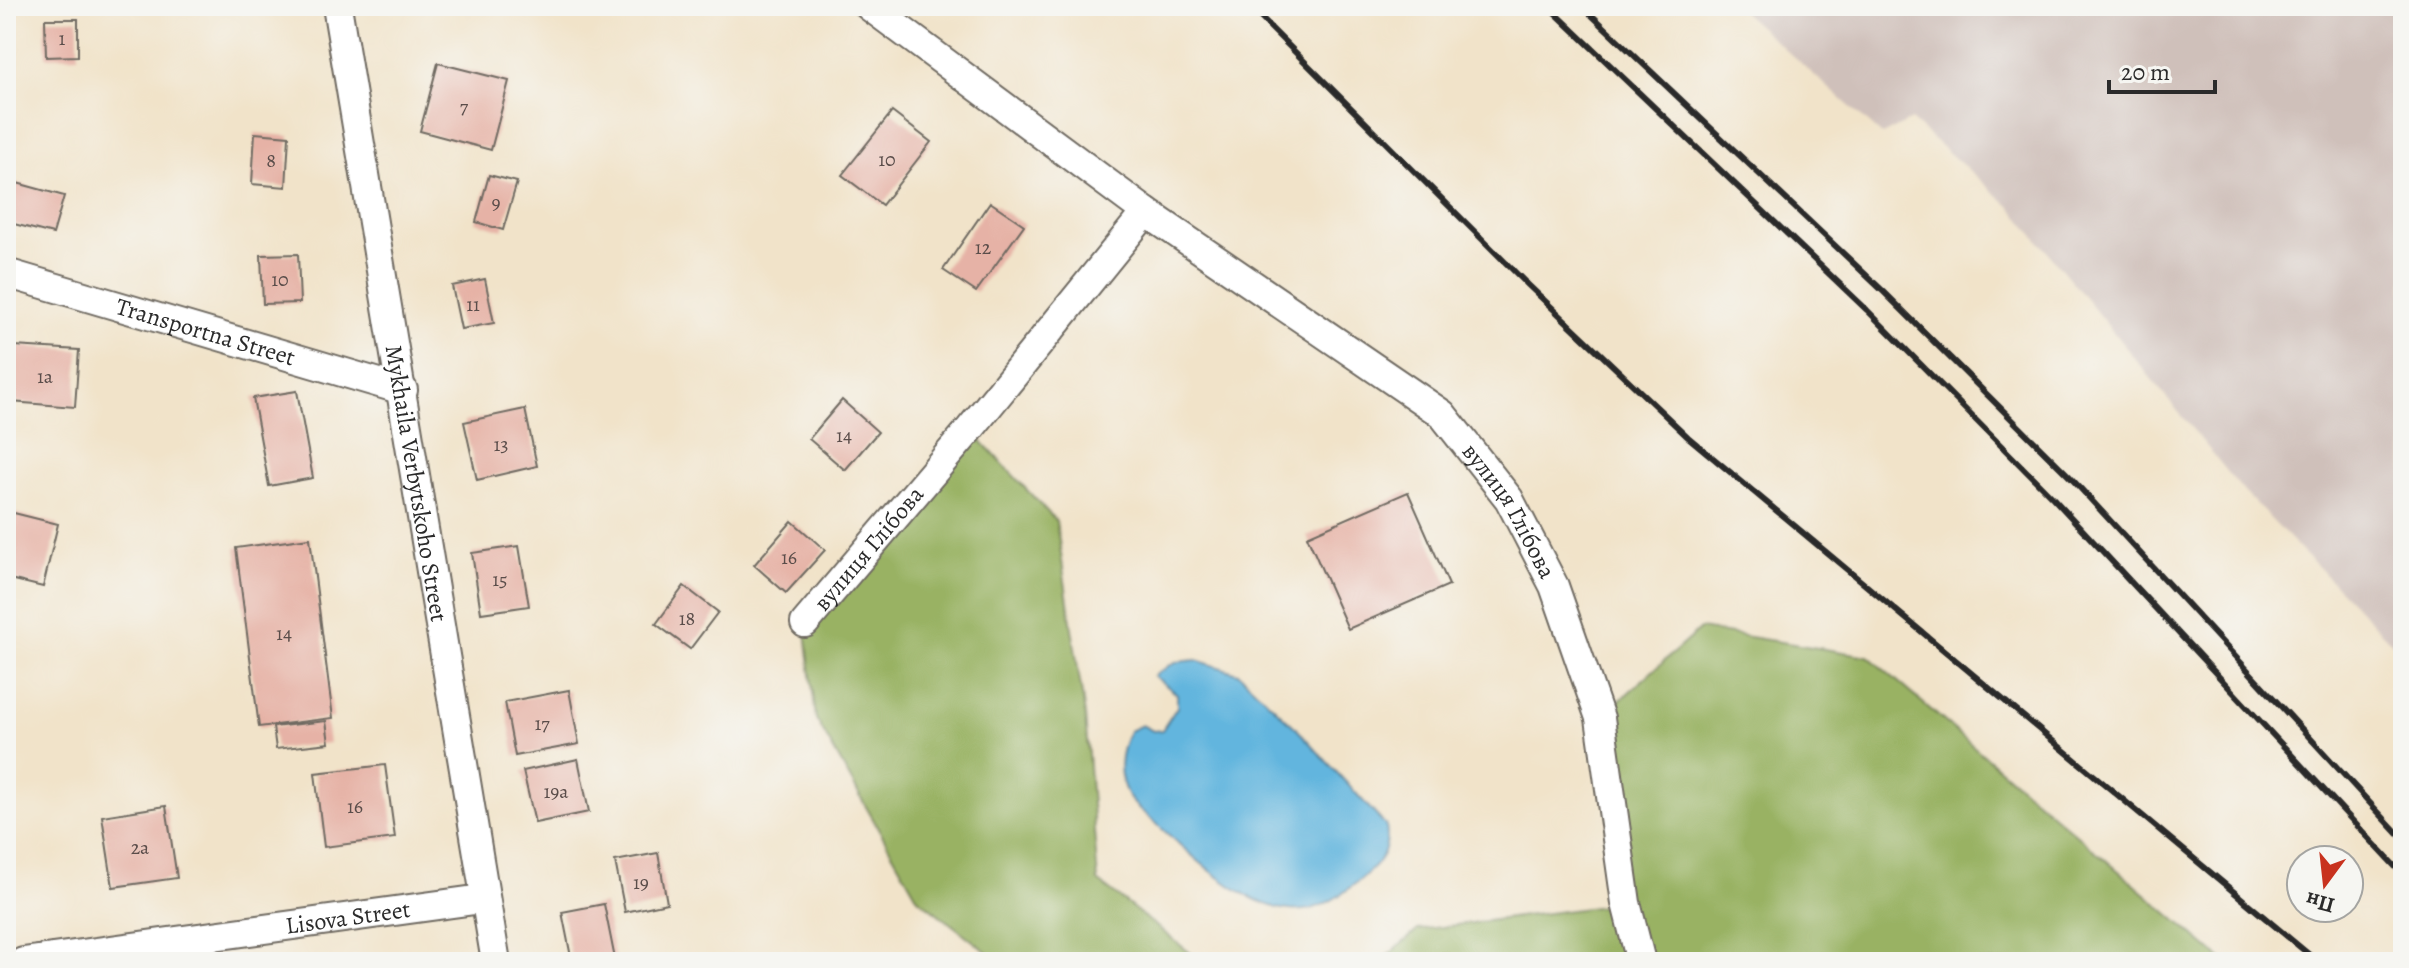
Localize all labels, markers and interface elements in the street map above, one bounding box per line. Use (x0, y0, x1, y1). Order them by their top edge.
house number: 1 (59, 25, 66, 52)
scale bar (2109, 44, 2215, 94)
text: 20 m (2121, 56, 2170, 88)
house number: 7 (460, 93, 469, 120)
house number: 10 (878, 146, 896, 173)
house number: 8 (266, 147, 276, 174)
house number: 9 (491, 189, 501, 216)
house number: 12 (975, 234, 992, 261)
house number: 10 (271, 266, 289, 293)
street label: Transportna Street (112, 290, 299, 373)
house number: 11 (466, 291, 480, 318)
street label: Mykhaila Verbytskoho Street (378, 343, 455, 624)
house number: 1а (37, 363, 54, 390)
house number: 14 (836, 422, 852, 449)
house number: 13 (493, 431, 509, 458)
street label: вулиця Глібова (1455, 436, 1563, 584)
street label: вулиця Глібова (806, 479, 931, 618)
house number: 16 (781, 544, 797, 571)
house number: 15 (492, 566, 508, 593)
house number: 18 (679, 605, 695, 632)
house number: 14 (276, 620, 292, 647)
house number: 17 (534, 710, 550, 737)
house number: 19а (543, 778, 569, 805)
house number: 16 (347, 793, 363, 820)
house number: 2а (131, 834, 150, 861)
north arrow (2285, 844, 2365, 924)
house number: 19 (633, 869, 649, 896)
text: Пн (2302, 884, 2338, 921)
street label: Lisova Street (284, 893, 412, 942)

